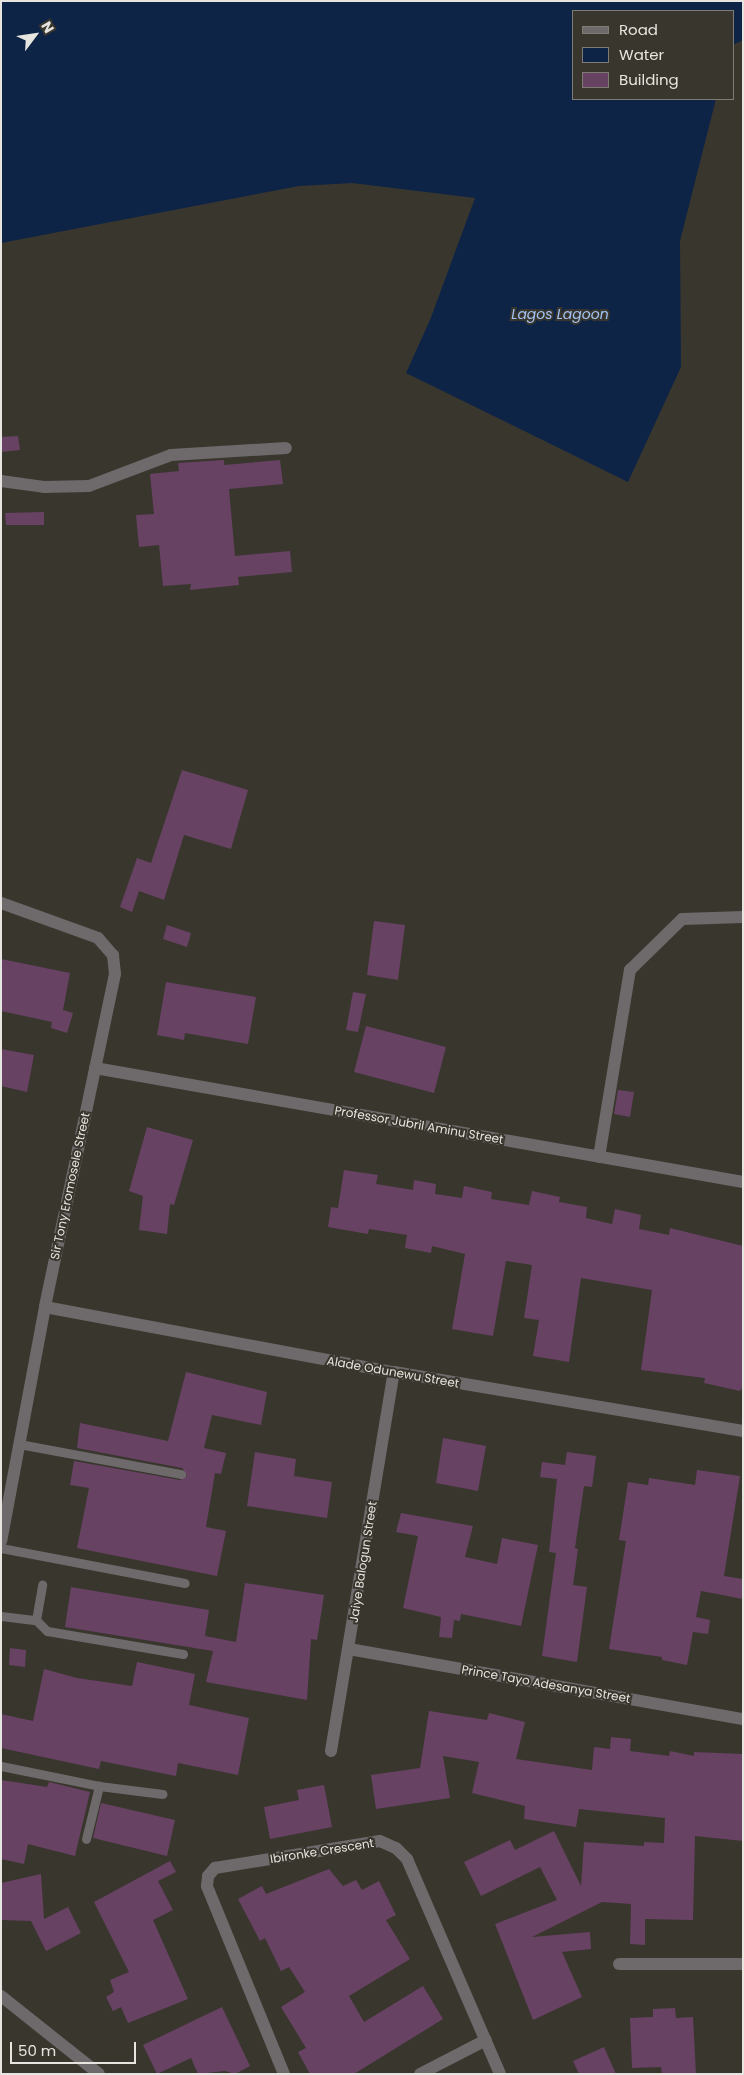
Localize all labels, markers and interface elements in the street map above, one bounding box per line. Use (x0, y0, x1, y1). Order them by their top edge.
north arrow (10, 10, 60, 60)
legend (572, 10, 734, 100)
text: N (37, 18, 59, 37)
text: Road (619, 19, 658, 40)
text: Water (619, 44, 664, 65)
text: Building (619, 69, 679, 90)
water label: Lagos Lagoon (511, 306, 609, 322)
street label: Professor Jubril Aminu Street (333, 1103, 505, 1147)
street label: Sir Tony Eromosele Street (47, 1111, 93, 1261)
street label: Alade Odunewu Street (326, 1353, 460, 1391)
street label: Jaiye Balogun Street (346, 1500, 380, 1624)
street label: Prince Tayo Adesanya Street (460, 1662, 632, 1706)
street label: Ibironke Crescent (269, 1836, 375, 1866)
scale bar (12, 2032, 139, 2064)
text: 50 m (18, 2040, 56, 2061)

